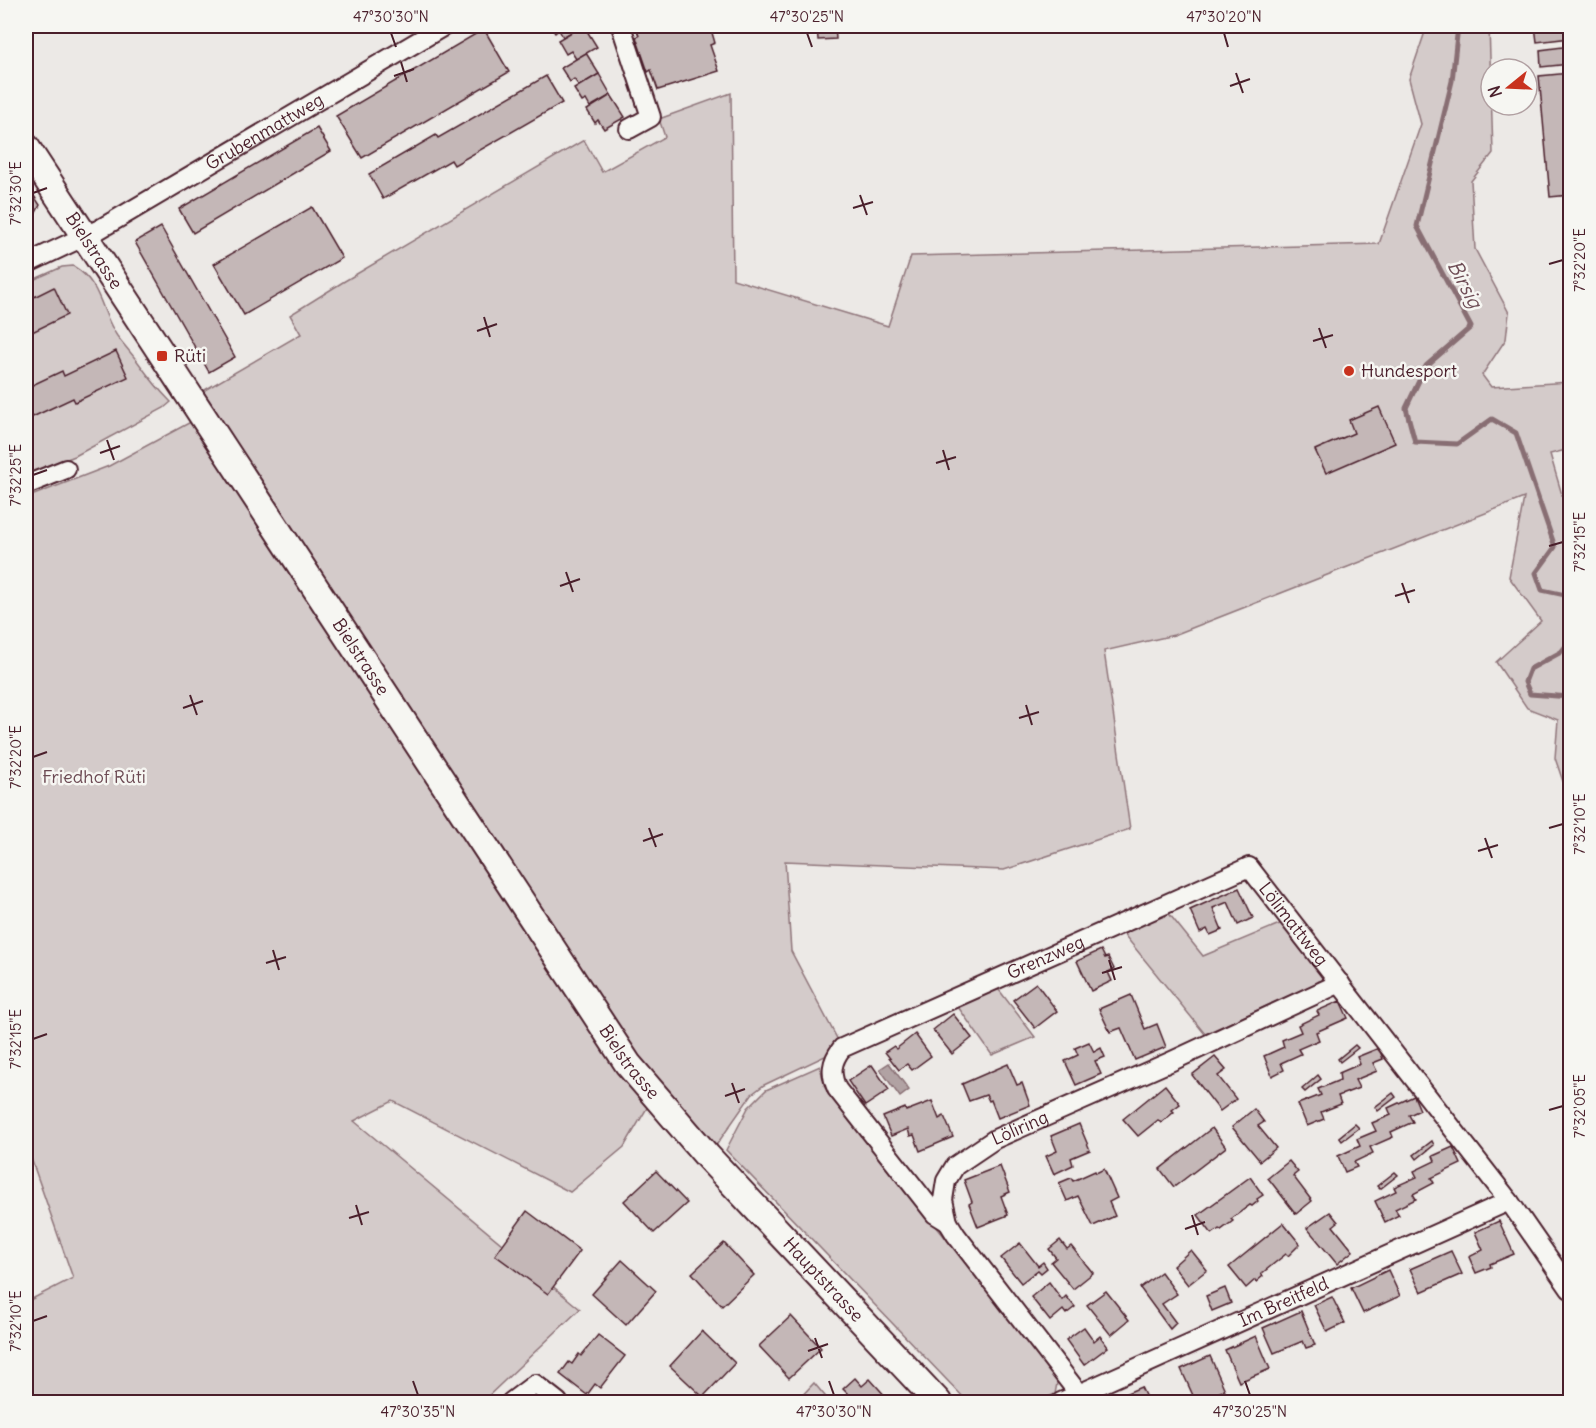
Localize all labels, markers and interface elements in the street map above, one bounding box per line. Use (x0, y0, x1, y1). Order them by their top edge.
text: 47°30'30"N (353, 7, 429, 26)
text: 47°30'25"N (770, 7, 844, 26)
text: 47°30'20"N (1186, 7, 1262, 26)
north arrow (1479, 57, 1539, 117)
text: N (1484, 83, 1506, 100)
street label: Grubenmattweg (201, 88, 328, 175)
text: 7°32'30"E (6, 161, 25, 225)
street label: Bielstrasse (61, 208, 128, 293)
text: 7°32'20"E (1570, 228, 1589, 292)
water label: Birsig (1443, 256, 1489, 314)
place label: Rüti (174, 344, 206, 367)
marker: Rüti (155, 349, 169, 363)
place label: Hundesport (1361, 359, 1457, 382)
marker: Hundesport (1342, 364, 1356, 378)
text: 7°32'25"E (6, 443, 25, 506)
text: 7°32'15"E (1570, 512, 1589, 572)
street label: Bielstrasse (328, 614, 395, 700)
text: 7°32'20"E (6, 725, 25, 789)
park label: Friedhof Rüti (42, 765, 146, 788)
text: 7°32'10"E (1570, 793, 1589, 855)
street label: Lölimattweg (1254, 877, 1334, 970)
street label: Grenzweg (1003, 930, 1088, 984)
text: 7°32'15"E (6, 1009, 25, 1069)
street label: Bielstrasse (594, 1020, 665, 1104)
text: 7°32'05"E (1570, 1074, 1589, 1138)
street label: Löliring (988, 1105, 1052, 1150)
street label: Hauptstrasse (778, 1232, 869, 1327)
street label: Im Breitfeld (1235, 1271, 1332, 1332)
text: 7°32'10"E (6, 1290, 25, 1352)
text: 47°30'35"N (381, 1402, 455, 1421)
text: 47°30'30"N (796, 1402, 872, 1421)
text: 47°30'25"N (1213, 1402, 1287, 1421)

